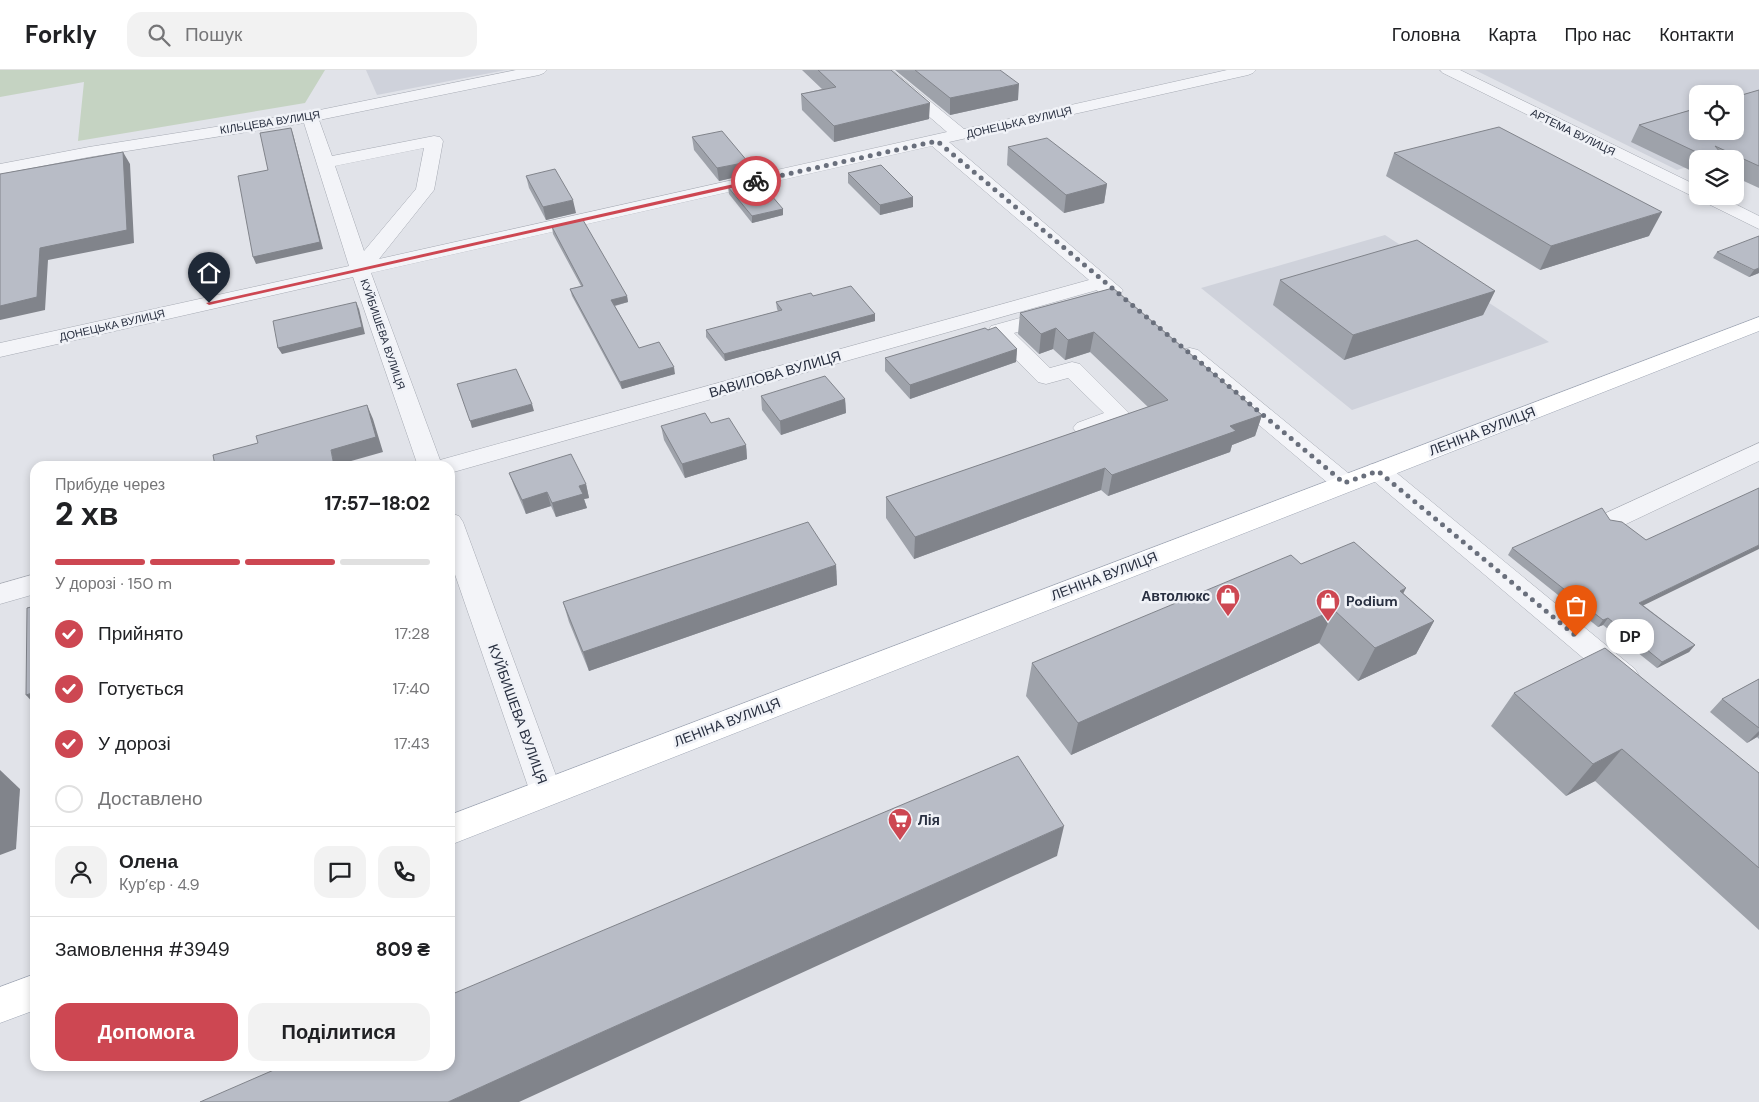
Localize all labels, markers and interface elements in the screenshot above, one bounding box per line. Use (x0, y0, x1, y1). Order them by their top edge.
search box (127, 12, 477, 57)
text: Forkly (25, 19, 97, 50)
icon: search (145, 21, 173, 49)
text: Пошук (185, 22, 242, 47)
text: Головна (1392, 23, 1460, 47)
text: Карта (1488, 23, 1536, 47)
text: Про нас (1564, 23, 1631, 47)
text: Контакти (1659, 23, 1734, 47)
map controls (1689, 85, 1744, 205)
button: locate (1689, 85, 1744, 140)
street label: ДОНЕЦЬКА ВУЛИЦЯ (965, 103, 1073, 141)
street label: АРТЕМА ВУЛИЦЯ (1528, 105, 1618, 159)
street label: КІЛЬЦЕВА ВУЛИЦЯ (219, 107, 321, 137)
button: layers (1689, 150, 1744, 205)
courier (731, 156, 781, 206)
icon: bike (742, 167, 770, 195)
pin (188, 252, 230, 303)
icon: home (195, 259, 223, 287)
street label: КУЙБИШЕВА ВУЛИЦЯ (357, 277, 409, 391)
street label: ДОНЕЦЬКА ВУЛИЦЯ (58, 306, 166, 344)
street label: ВАВИЛОВА ВУЛИЦЯ (707, 347, 843, 401)
street label: ЛЕНІНА ВУЛИЦЯ (1426, 402, 1538, 460)
text: Прибуде через (55, 474, 165, 495)
text: 17:57–18:02 (325, 491, 430, 516)
text: 2 хв (55, 493, 118, 535)
street label: ЛЕНІНА ВУЛИЦЯ (1048, 547, 1160, 605)
text: У дорозі · 150 m (55, 573, 172, 594)
shop icon: Автолюкс (1215, 583, 1241, 617)
pin (1555, 585, 1597, 636)
place label: Автолюкс (1141, 587, 1210, 605)
shop icon: Podium (1315, 588, 1341, 622)
place label: Podium (1346, 592, 1398, 610)
icon: bag (1562, 592, 1590, 620)
callout: DP (1606, 618, 1654, 654)
icon: check (55, 620, 83, 648)
text: Прийнято (98, 621, 183, 646)
text: 17:28 (395, 623, 430, 644)
text: DP (1619, 626, 1641, 647)
street label: КУЙБИШЕВА ВУЛИЦЯ (484, 642, 552, 786)
icon: check (55, 675, 83, 703)
text: Готується (98, 676, 184, 701)
text: 17:40 (393, 678, 430, 699)
street label: ЛЕНІНА ВУЛИЦЯ (671, 693, 783, 751)
icon: check (55, 730, 83, 758)
text: У дорозі (98, 731, 171, 756)
text: 17:43 (394, 733, 430, 754)
text: Доставлено (98, 786, 203, 811)
supermarket icon: Лія (887, 807, 913, 841)
place label: Лія (918, 811, 940, 829)
button: person (55, 846, 107, 898)
button: chat (314, 846, 366, 898)
button: phone (378, 846, 430, 898)
text: Олена (119, 849, 178, 874)
text: Кур’єр · 4.9 (119, 874, 200, 895)
text: Замовлення #3949 (55, 937, 230, 962)
text: 809 ₴ (375, 937, 430, 962)
button: Допомога (55, 1003, 238, 1061)
button: Поділитися (248, 1003, 430, 1061)

